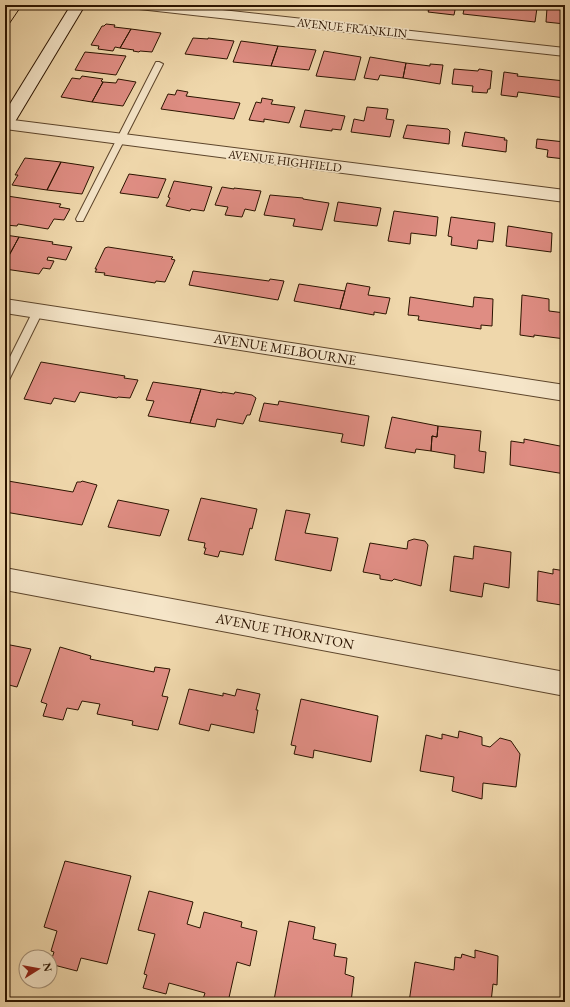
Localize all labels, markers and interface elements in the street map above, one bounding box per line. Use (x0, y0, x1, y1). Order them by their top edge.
street label: AVENUE FRANKLIN (295, 14, 408, 42)
street label: AVENUE HIGHFIELD (226, 146, 343, 176)
street label: AVENUE MELBOURNE (211, 329, 358, 369)
street label: AVENUE THORNTON (213, 609, 356, 653)
north arrow (18, 949, 58, 989)
text: N (40, 961, 56, 973)

